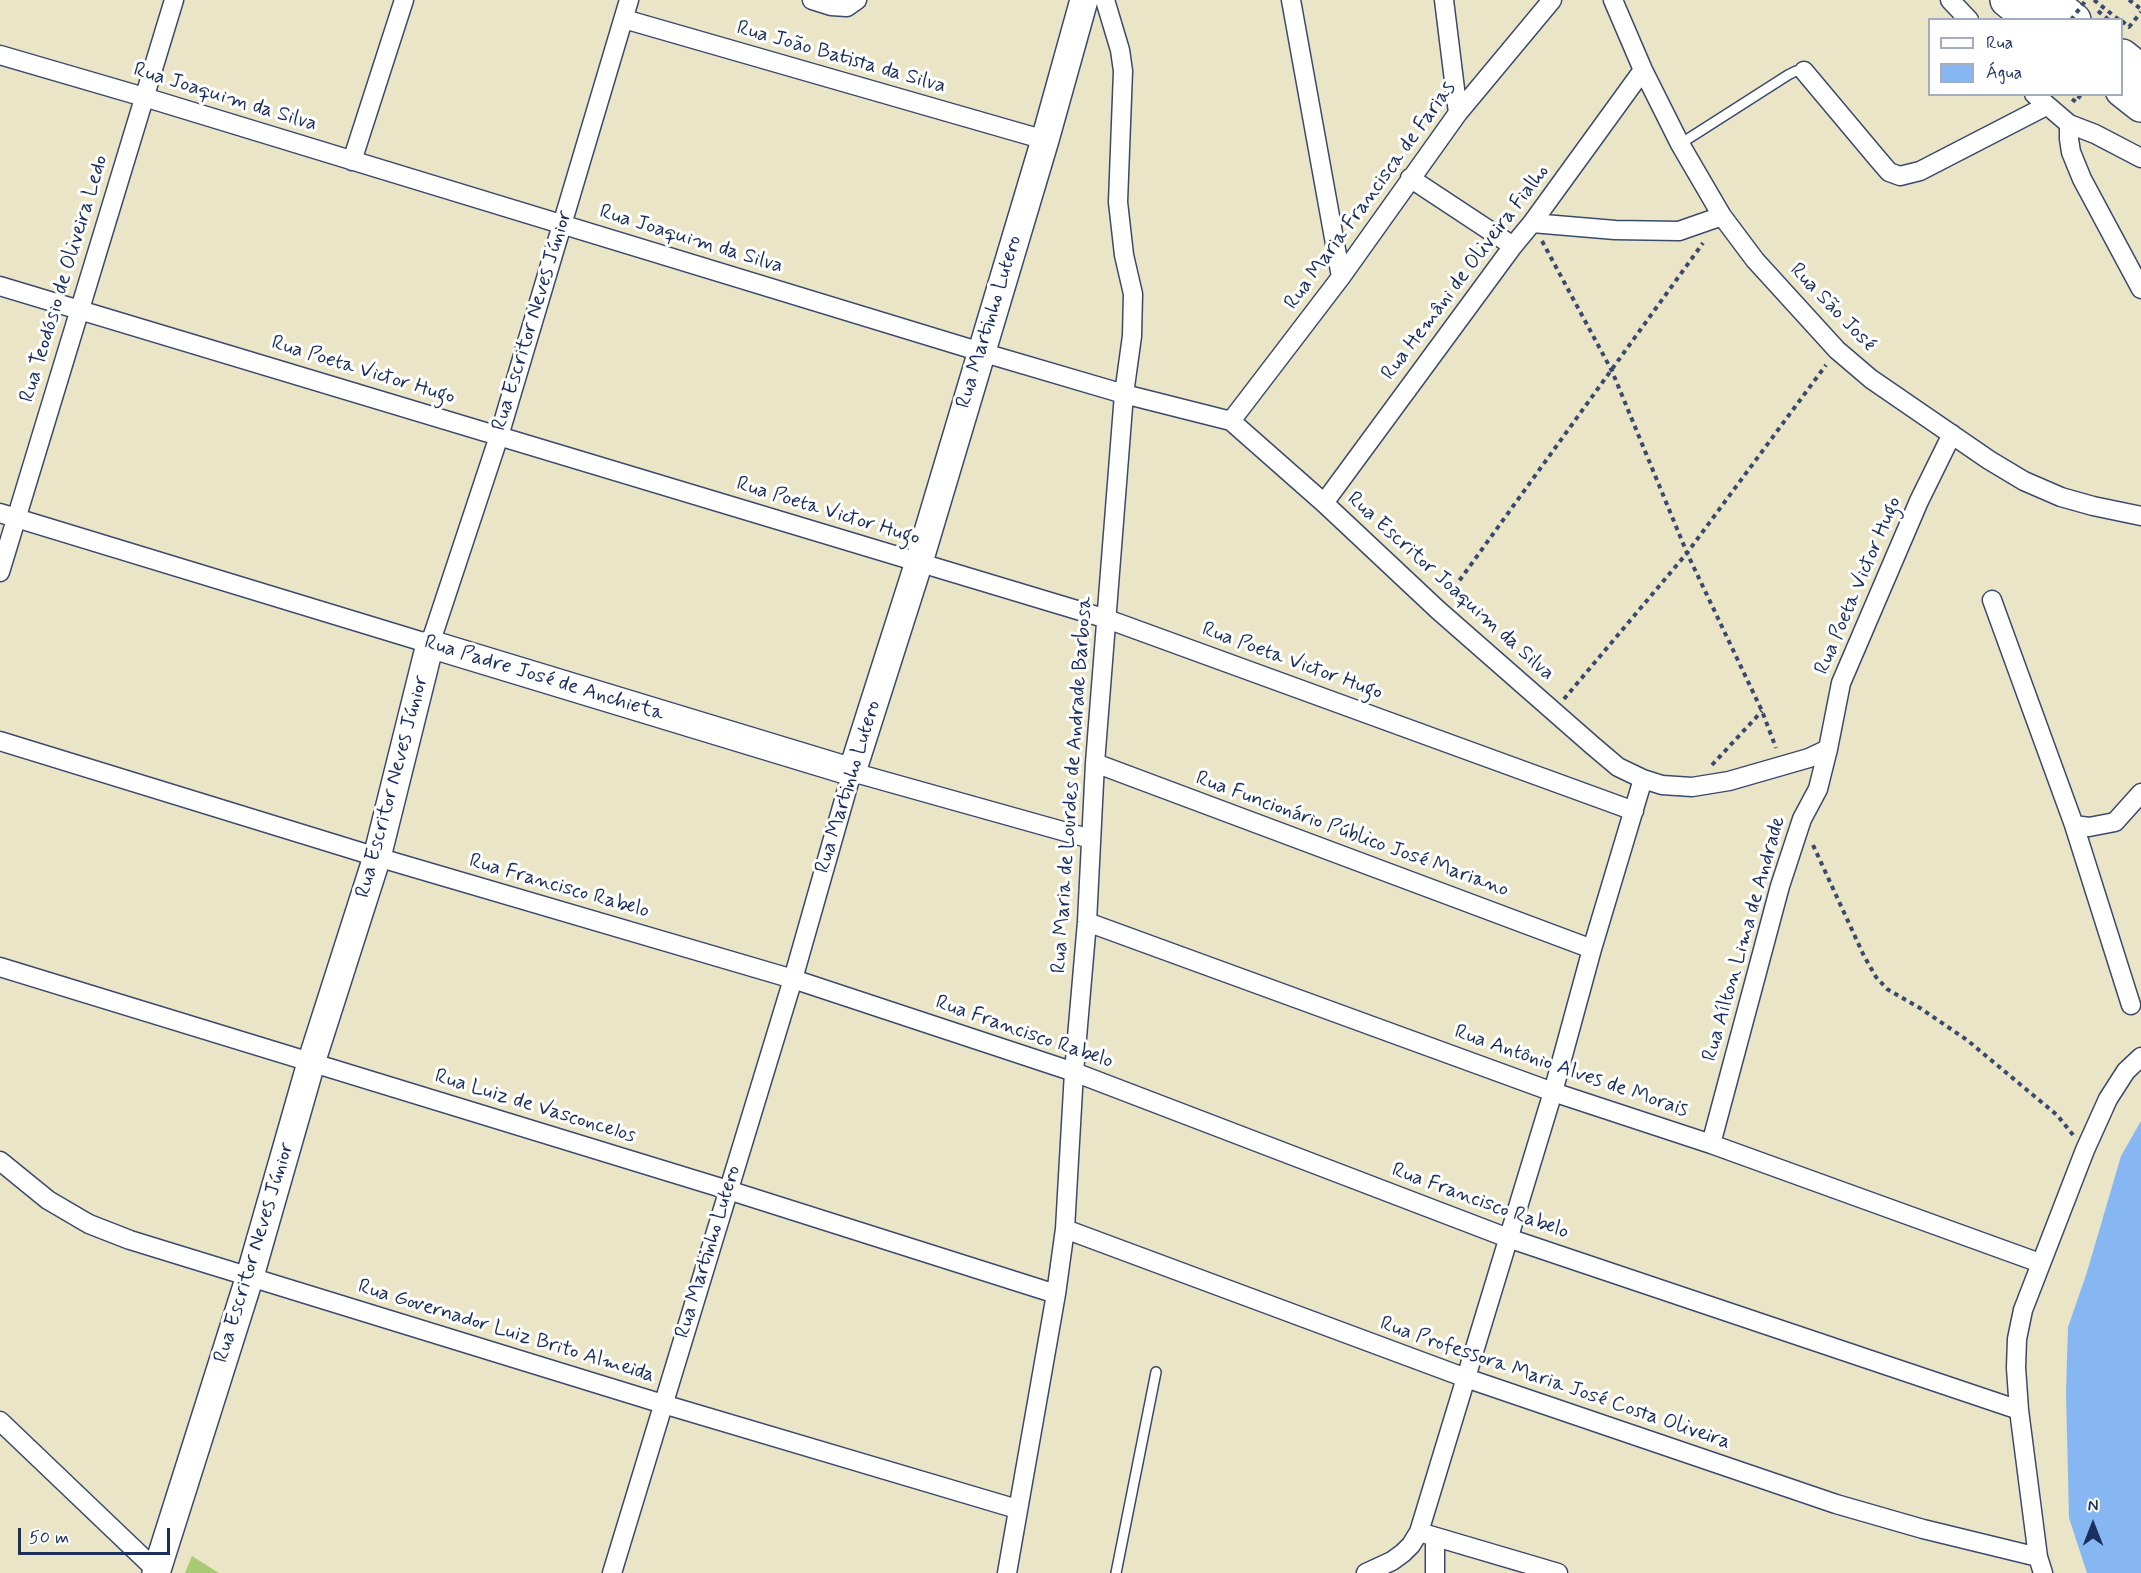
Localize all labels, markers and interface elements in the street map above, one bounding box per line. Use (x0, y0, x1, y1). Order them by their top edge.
street label: Rua João Batista da Silva (733, 16, 949, 100)
legend (1928, 18, 2123, 96)
text: Rua (1986, 31, 2013, 55)
street label: Rua Joaquim da Silva (130, 58, 320, 138)
text: Água (1986, 61, 2022, 85)
street label: Rua Maria Francisca de Farias (1280, 77, 1462, 315)
street label: Rua Teodósio de Oliveira Ledo (15, 152, 115, 406)
street label: Rua Hemâni de Oliveira Fialho (1377, 160, 1555, 386)
street label: Rua Joaquim da Silva (596, 200, 786, 280)
street label: Rua Escritor Neves Júnior (487, 208, 579, 434)
street label: Rua Martinho Lutero (952, 232, 1028, 412)
street label: Rua São José (1783, 258, 1881, 358)
street label: Rua Poeta Victor Hugo (268, 331, 458, 411)
street label: Rua Poeta Victor Hugo (733, 472, 923, 552)
street label: Rua Escritor Joaquim da Silva (1341, 487, 1559, 687)
street label: Rua Poeta Victor Hugo (1810, 493, 1908, 679)
street label: Rua Maria de Lourdes de Andrade Barbosa (1047, 596, 1099, 974)
street label: Rua Poeta Victor Hugo (1198, 618, 1386, 706)
street label: Rua Padre José de Anchieta (421, 630, 667, 728)
street label: Rua Escritor Neves Júnior (351, 673, 435, 901)
street label: Rua Martinho Lutero (811, 697, 887, 877)
street label: Rua Funcionário Público José Mariano (1192, 766, 1512, 904)
street label: Rua Aílton Lima de Andrade (1698, 814, 1792, 1064)
street label: Rua Francisco Rabelo (466, 849, 652, 925)
street label: Rua Francisco Rabelo (932, 991, 1116, 1075)
street label: Rua Antônio Alves de Morais (1451, 1020, 1691, 1124)
street label: Rua Luiz de Vasconcelos (431, 1064, 639, 1150)
street label: Rua Escritor Neves Júnior (209, 1140, 301, 1366)
street label: Rua Francisco Rabelo (1388, 1158, 1572, 1246)
street label: Rua Martinho Lutero (671, 1162, 747, 1342)
street label: Rua Governador Luiz Brito Almeida (355, 1275, 657, 1389)
street label: Rua Professora Maria José Costa Oliveira (1376, 1312, 1734, 1456)
north arrow (2063, 1495, 2123, 1555)
text: N (2088, 1496, 2098, 1517)
scale bar (21, 1516, 172, 1554)
text: 50 m (29, 1526, 69, 1550)

